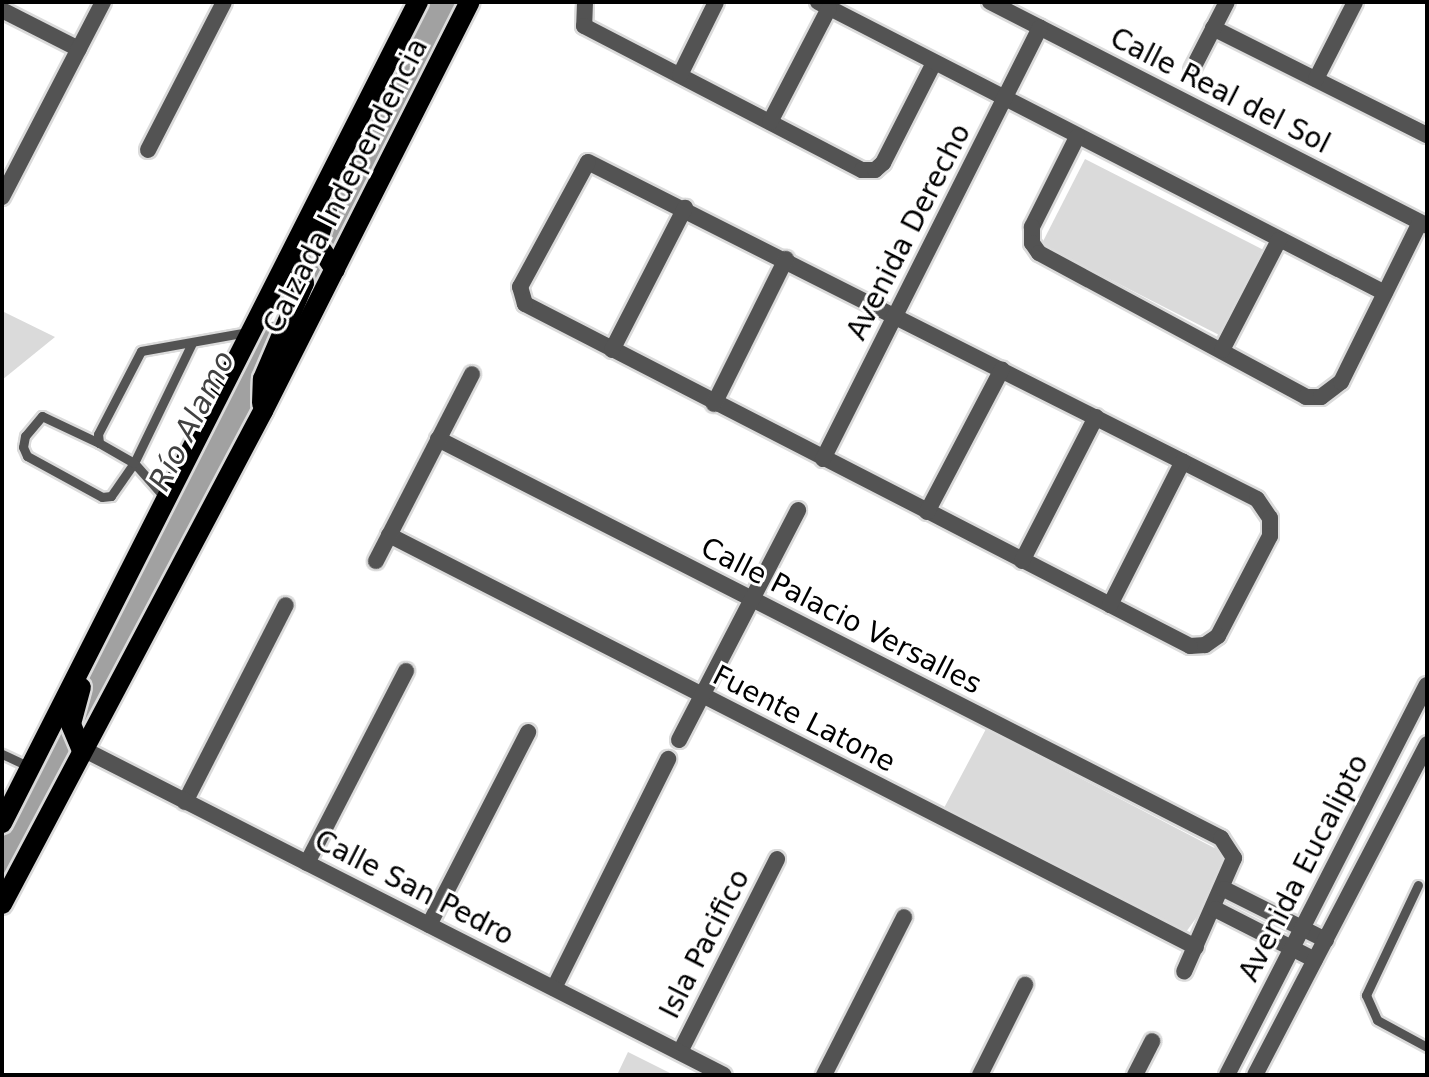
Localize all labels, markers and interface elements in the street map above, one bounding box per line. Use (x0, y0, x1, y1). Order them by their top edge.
street label: Calle Real del Sol (1105, 21, 1335, 161)
street label: Calzada Independencia (257, 33, 435, 339)
street label: Avenida Derecho (840, 118, 978, 346)
water label: Río Alamo (141, 345, 243, 497)
street label: Calle Palacio Versalles (695, 531, 987, 701)
street label: Fuente Latone (707, 659, 901, 779)
street label: Avenida Eucalipto (1232, 749, 1376, 987)
street label: Calle San Pedro (309, 823, 519, 953)
street label: Isla Pacifico (653, 864, 757, 1024)

